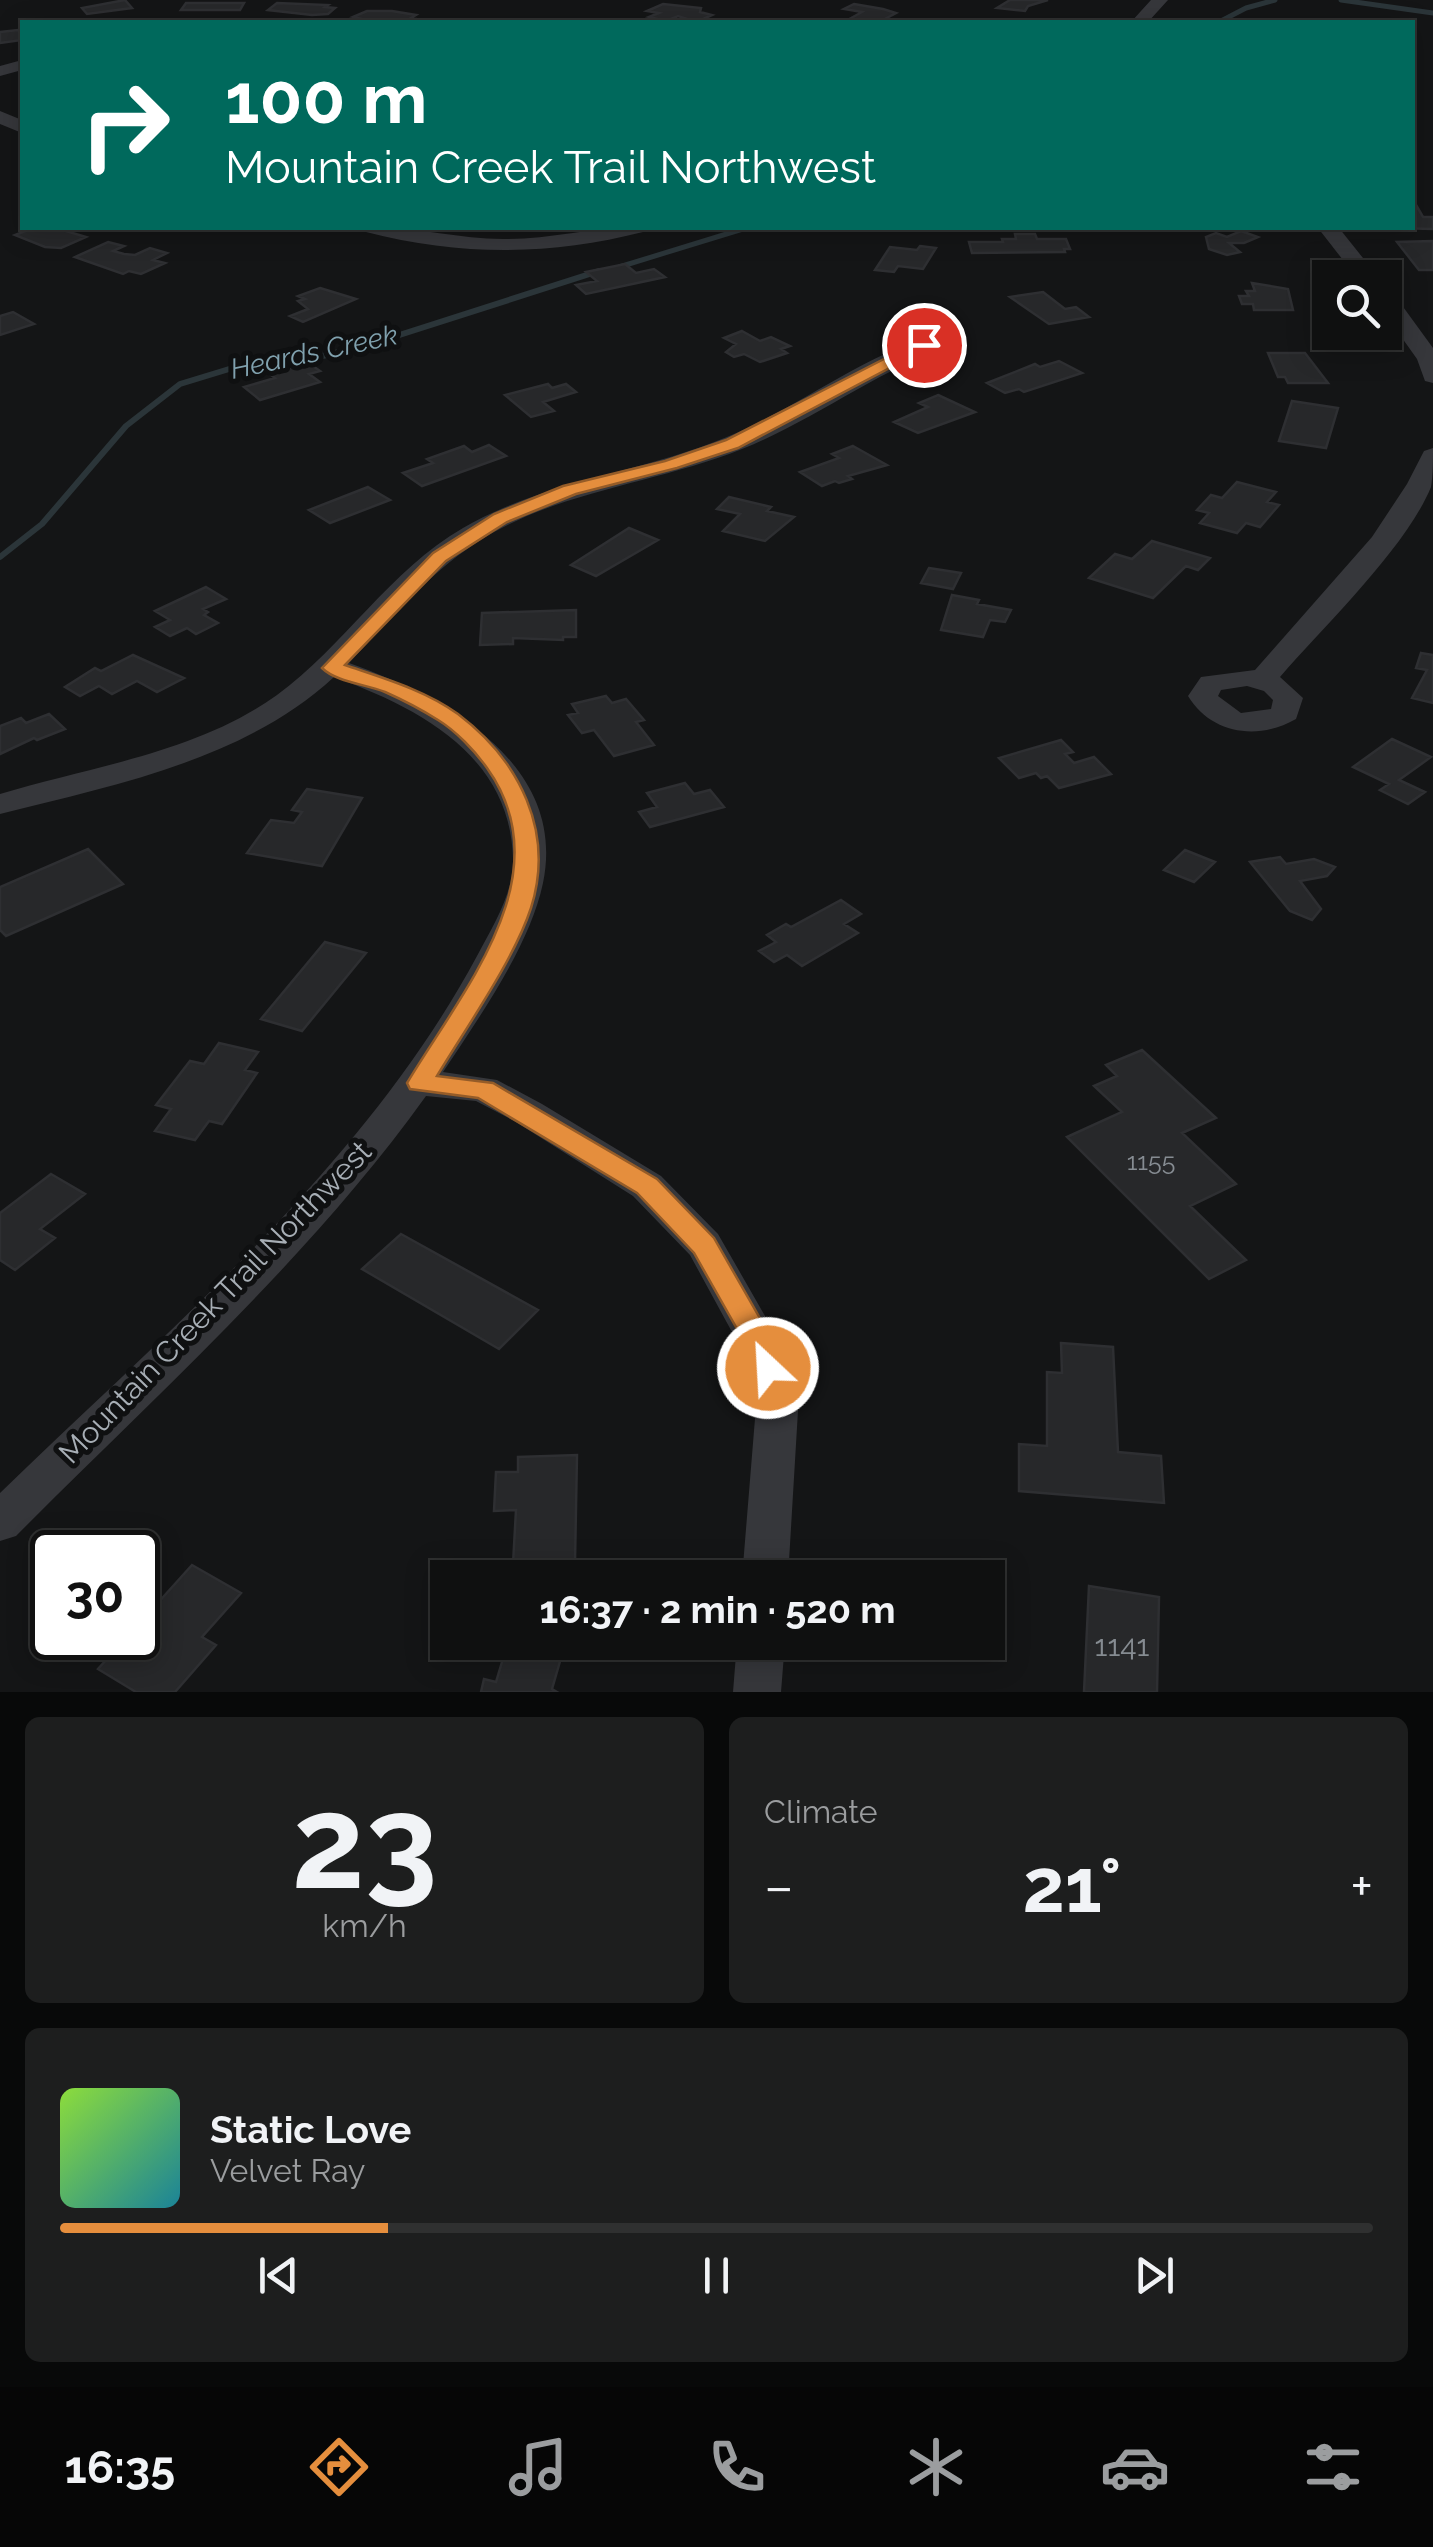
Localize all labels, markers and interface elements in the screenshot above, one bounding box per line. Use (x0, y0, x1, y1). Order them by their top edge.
text: 100 m (225, 57, 428, 139)
icon: right (60, 60, 190, 190)
text: Mountain Creek Trail Northwest (225, 141, 876, 194)
map controls (1312, 260, 1402, 350)
button: search (1312, 260, 1402, 350)
pin (882, 303, 967, 388)
water label: Heards Creek (227, 318, 401, 386)
icon: arrive (897, 318, 952, 373)
street label: Mountain Creek Trail Northwest (52, 1134, 378, 1470)
house number: 1155 (1127, 1146, 1175, 1176)
position arrow (716, 1316, 820, 1420)
speed limit sign: 30 (30, 1530, 160, 1660)
text: 16:37 · 2 min · 520 m (539, 1587, 896, 1632)
house number: 1141 (1095, 1628, 1150, 1663)
text: 23 (292, 1766, 437, 1918)
text: Climate (764, 1793, 878, 1830)
text: 21° (1022, 1841, 1121, 1930)
text: − (764, 1854, 794, 1919)
text: + (1350, 1854, 1373, 1919)
text: km/h (322, 1907, 407, 1944)
text: Static Love (210, 2107, 411, 2152)
text: Velvet Ray (210, 2152, 365, 2189)
icon: previous (251, 2248, 306, 2303)
icon: pause (689, 2248, 744, 2303)
icon: next (1127, 2248, 1182, 2303)
icon: directions (304, 2432, 374, 2502)
icon: music (503, 2432, 573, 2502)
icon: phone (702, 2432, 772, 2502)
icon: climate (901, 2432, 971, 2502)
icon: car (1100, 2432, 1170, 2502)
icon: filters (1298, 2432, 1368, 2502)
text: 16:35 (64, 2441, 175, 2494)

